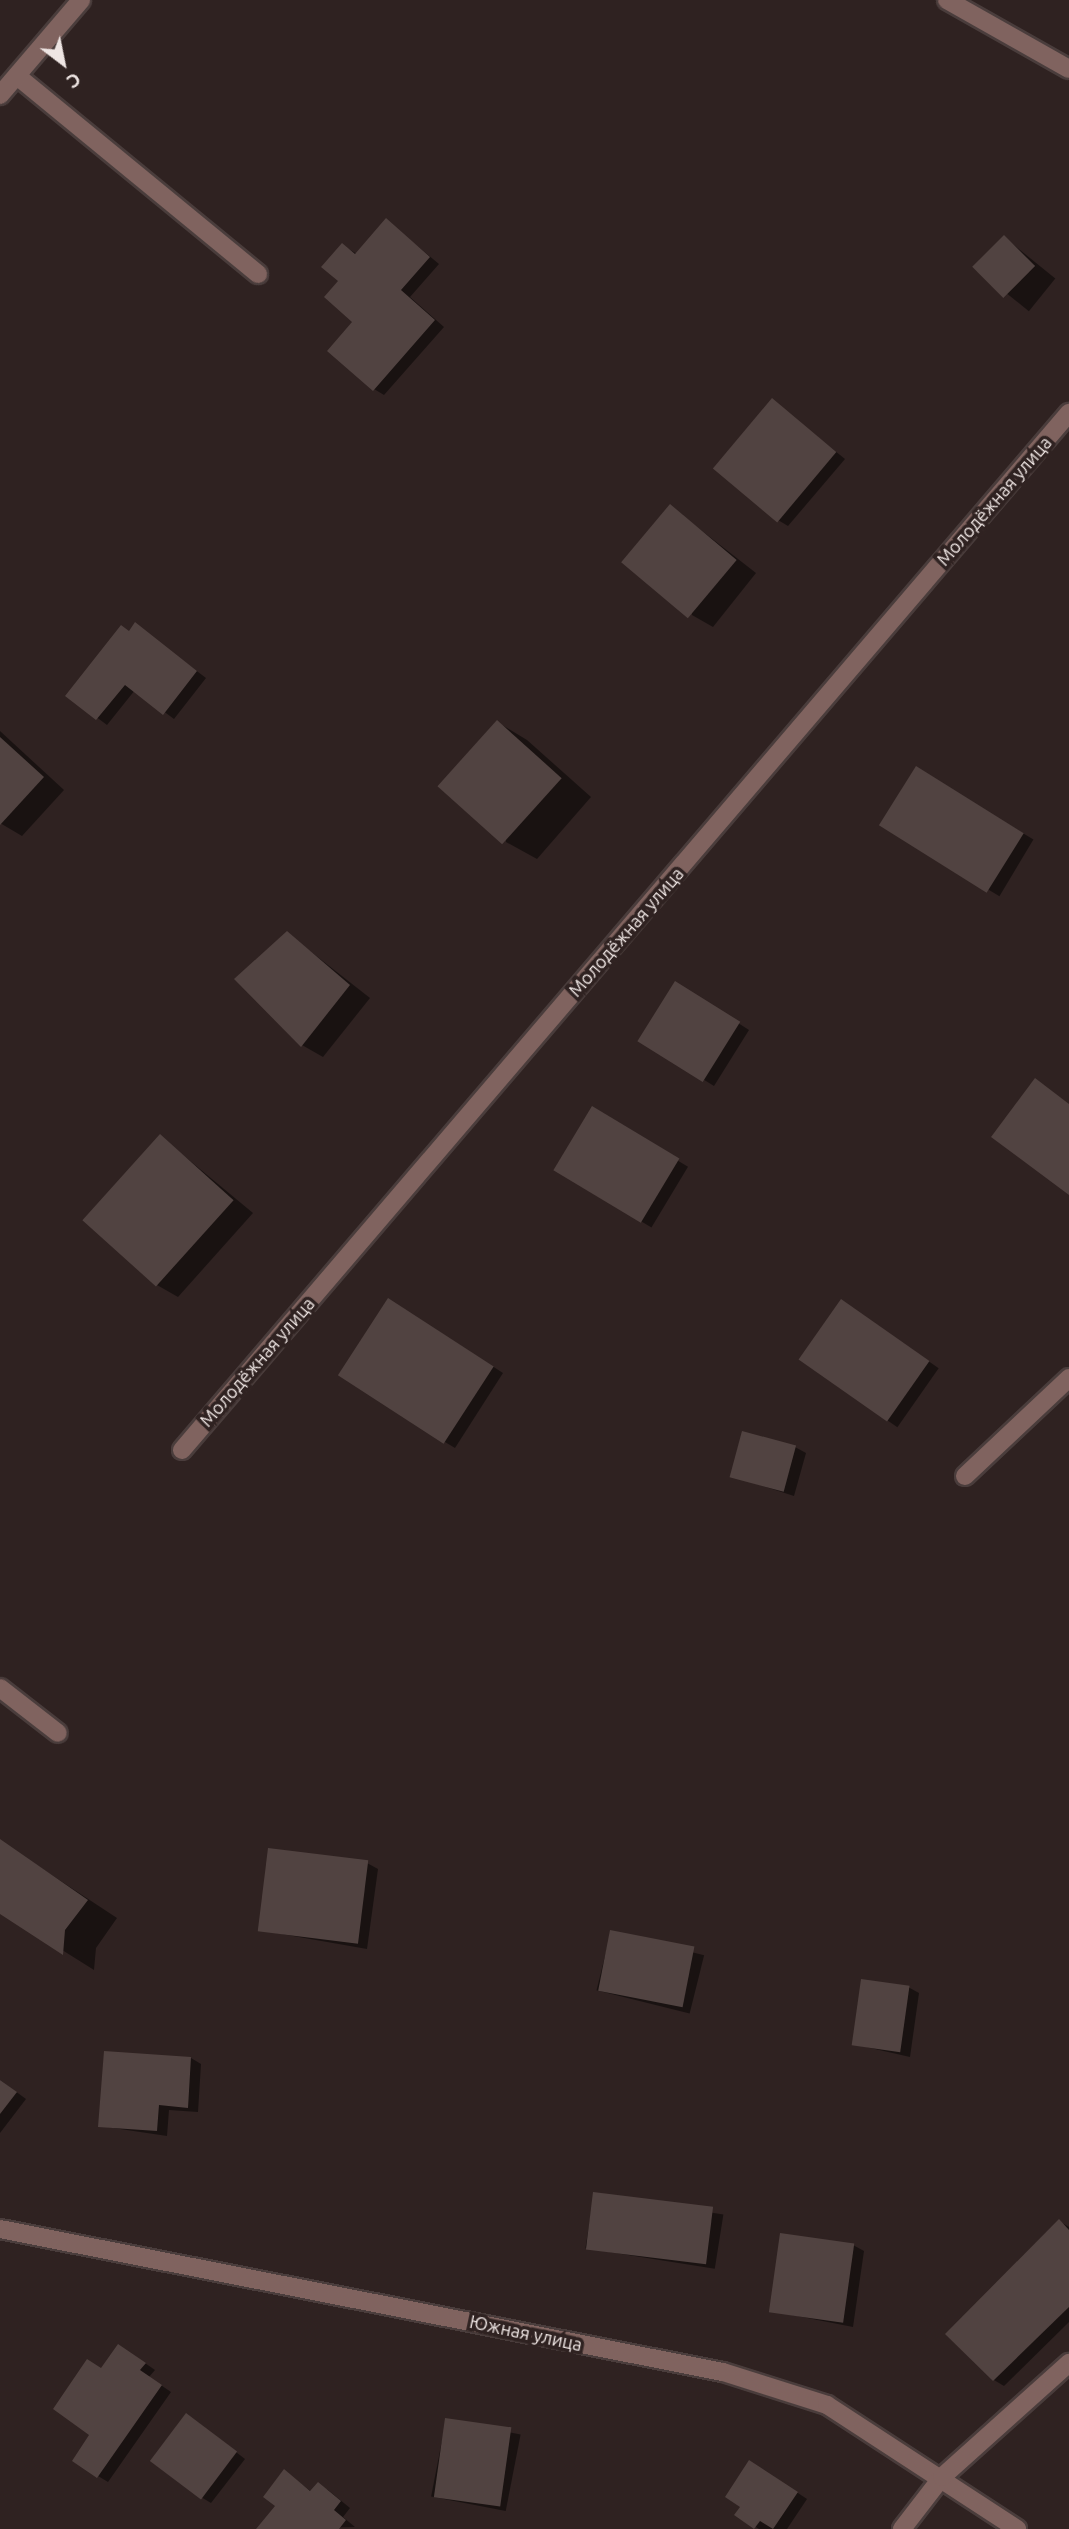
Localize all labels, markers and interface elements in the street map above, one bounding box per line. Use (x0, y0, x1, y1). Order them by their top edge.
north arrow (28, 28, 98, 98)
text: С (63, 68, 85, 93)
street label: Молодёжная улица (932, 432, 1056, 570)
street label: Молодёжная улица (564, 863, 688, 1001)
street label: Молодёжная улица (195, 1293, 319, 1431)
street label: Южная улица (468, 2311, 584, 2355)

